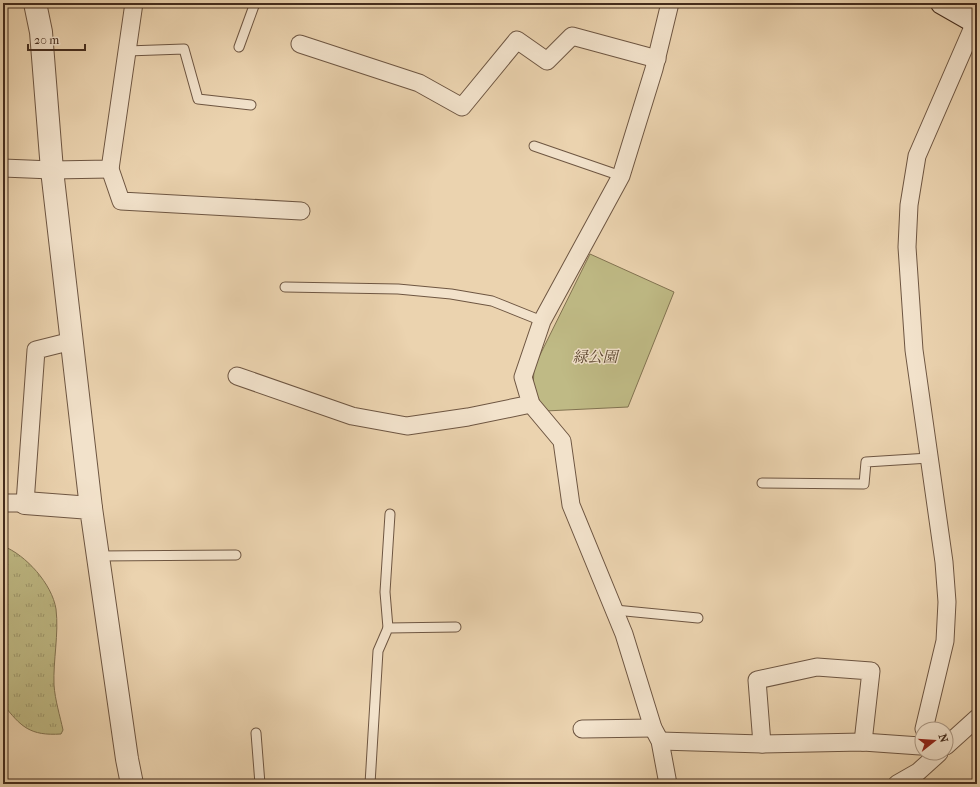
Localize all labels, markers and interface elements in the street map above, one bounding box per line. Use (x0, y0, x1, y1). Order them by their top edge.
scale bar (28, 26, 85, 52)
text: 20 m (34, 33, 59, 47)
park label: 緑公園 (572, 348, 620, 366)
north arrow (914, 721, 954, 761)
text: N (936, 732, 951, 745)

